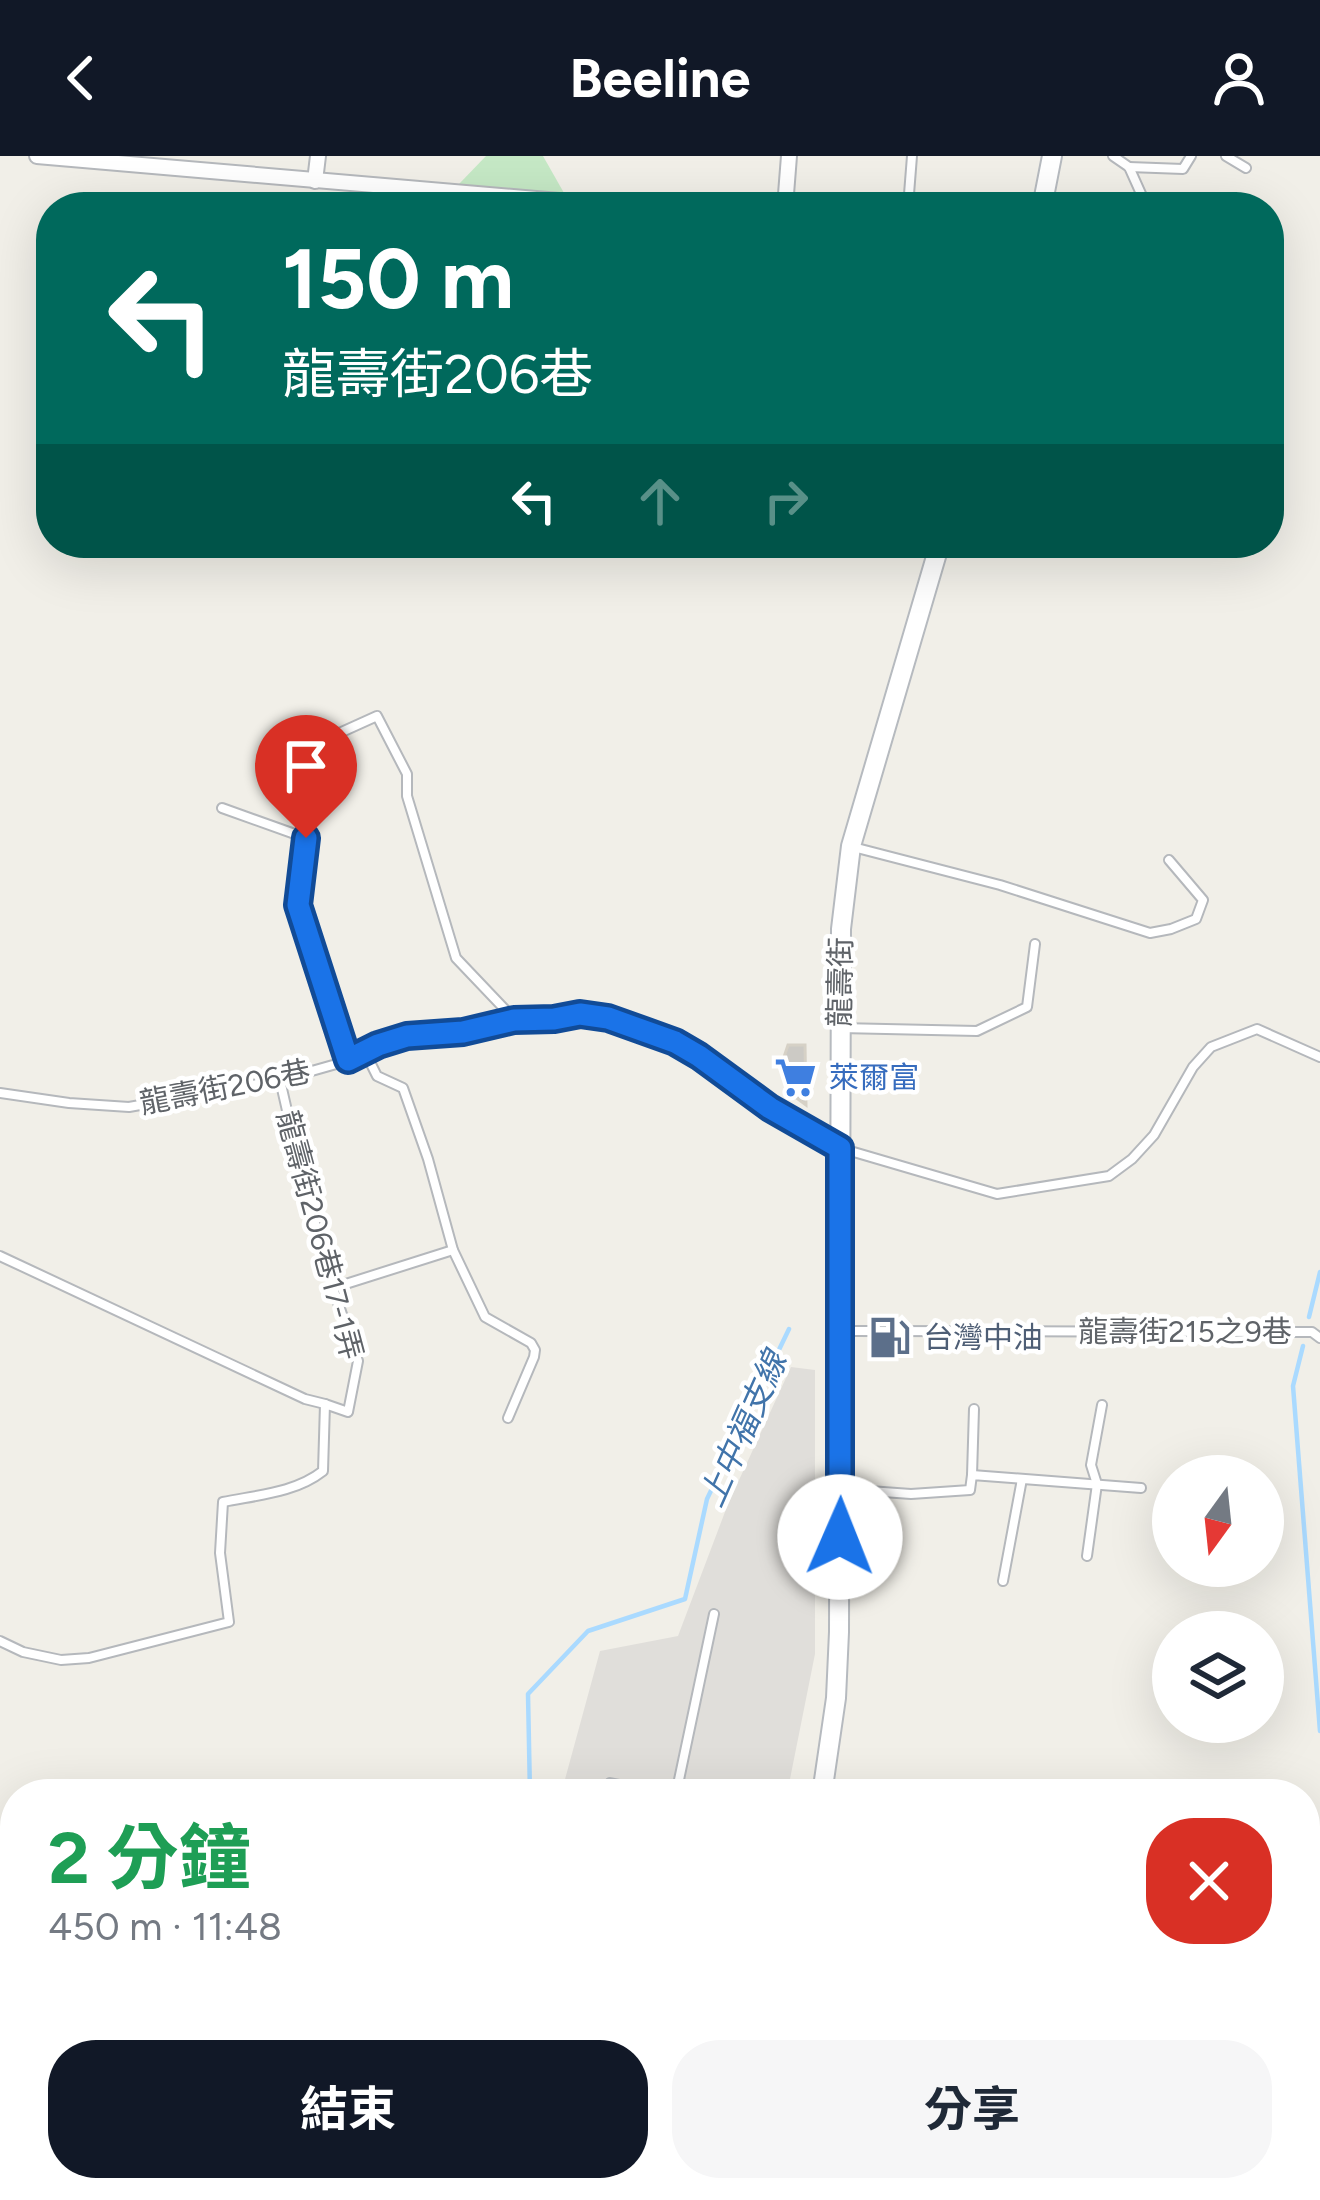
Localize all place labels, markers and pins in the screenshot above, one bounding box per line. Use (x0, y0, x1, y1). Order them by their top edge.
pin (255, 715, 357, 838)
supermarket icon: 萊爾富 (772, 1054, 818, 1100)
place label: 萊爾富 (829, 1059, 919, 1096)
fuel station icon: 台灣中油 (866, 1314, 912, 1360)
place label: 台灣中油 (923, 1319, 1043, 1356)

